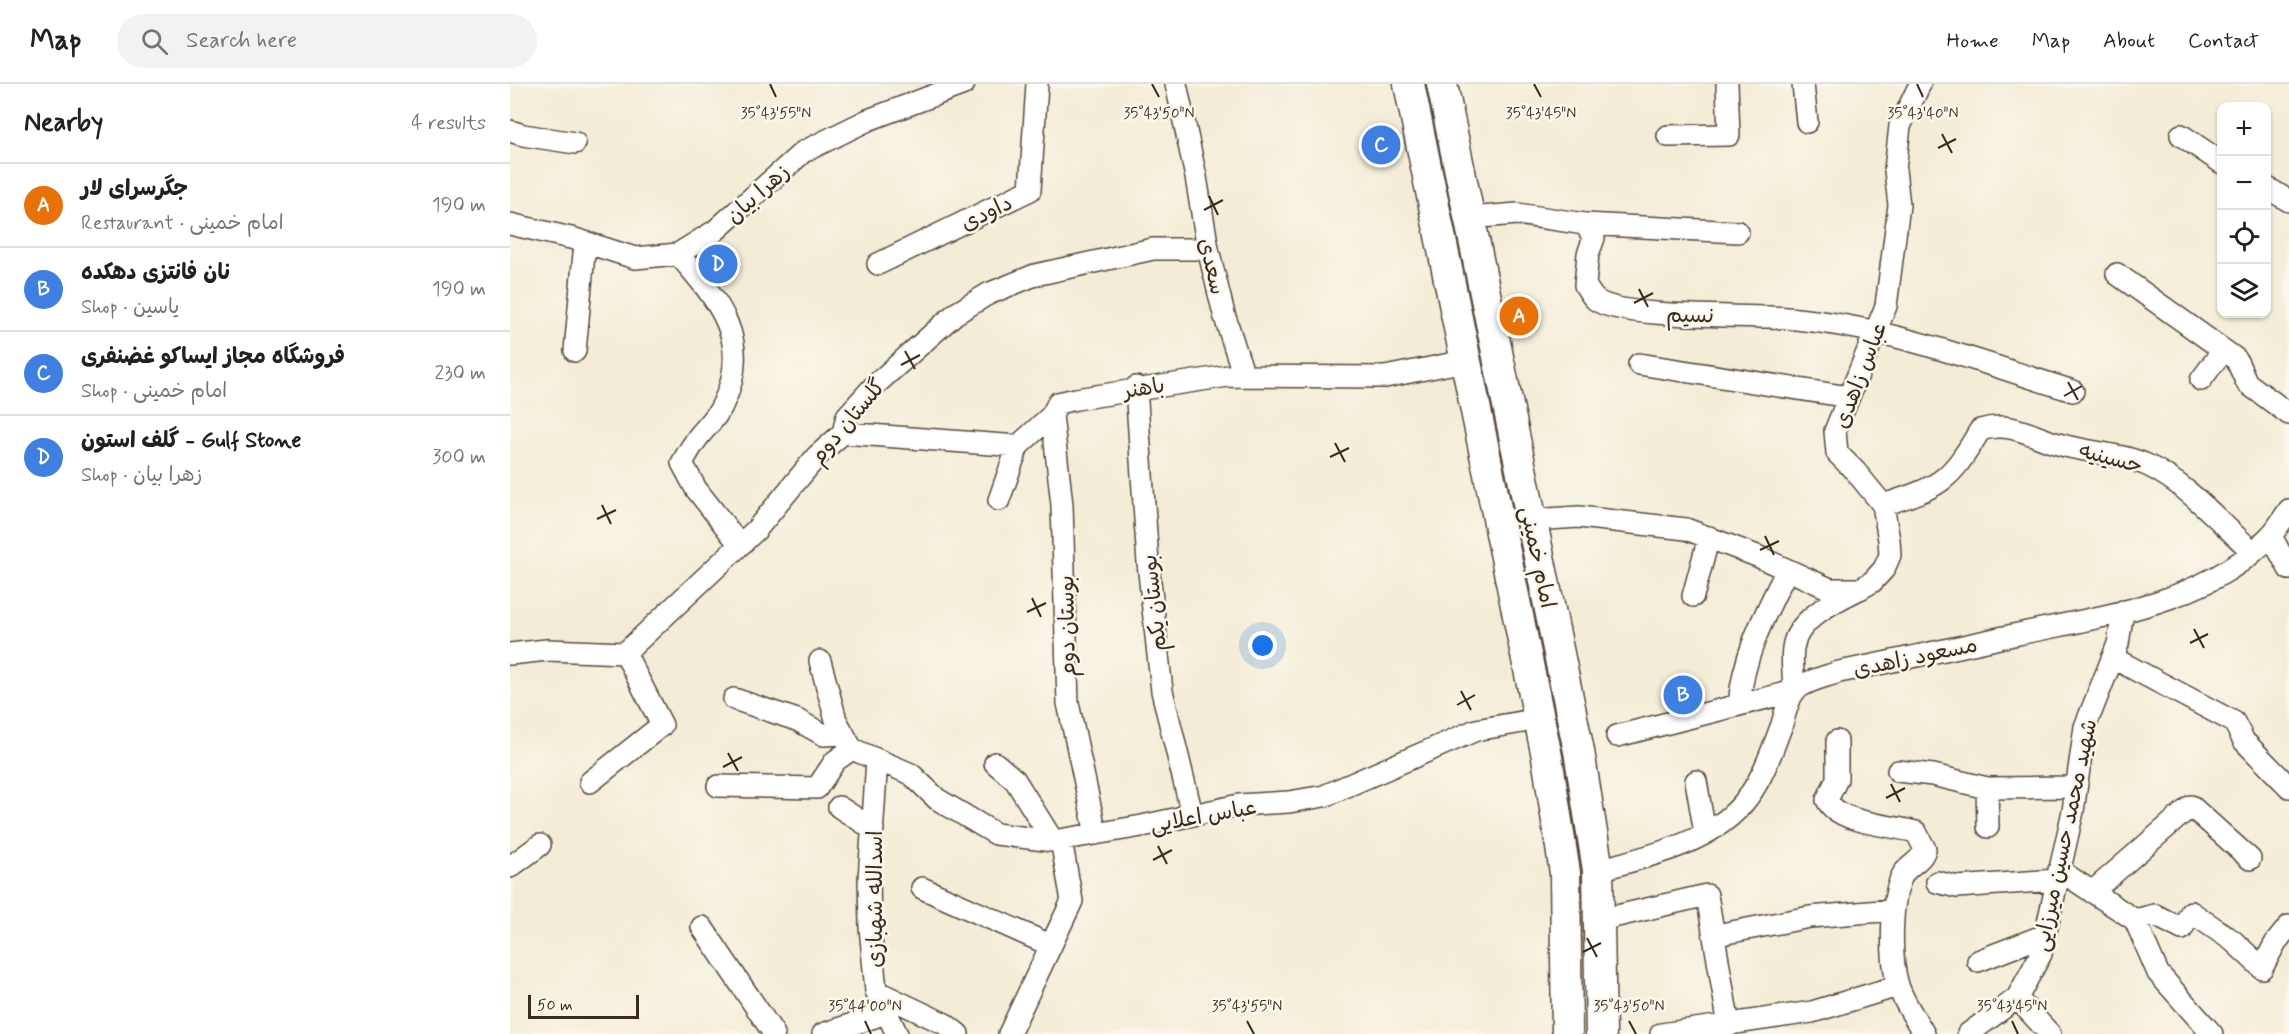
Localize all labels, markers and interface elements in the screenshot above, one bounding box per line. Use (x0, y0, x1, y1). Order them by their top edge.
search box (117, 14, 537, 68)
text: Map (30, 23, 81, 60)
icon: search (138, 25, 171, 58)
text: Search here (186, 27, 297, 55)
text: Home (1947, 27, 1999, 55)
text: Map (2032, 27, 2070, 55)
text: About (2103, 27, 2155, 55)
text: Contact (2188, 27, 2259, 55)
map controls (2217, 102, 2271, 318)
button: + (2217, 102, 2271, 156)
text: 35°43'55"N (741, 104, 811, 124)
text: 35°43'50"N (1123, 104, 1195, 124)
text: 35°43'45"N (1506, 104, 1576, 124)
text: 35°43'40"N (1888, 104, 1958, 124)
text: Nearby (24, 106, 103, 140)
text: 4 results (411, 110, 486, 137)
pin: C (1362, 122, 1400, 168)
button: − (2217, 156, 2271, 210)
street label: زهرا بیان (721, 159, 796, 230)
text: جگرسرای لار (81, 175, 188, 203)
street label: داودی (956, 189, 1017, 238)
text: A (37, 192, 50, 219)
text: 190 m (432, 192, 486, 219)
text: Restaurant · امام خمینی (81, 210, 284, 237)
button: locate (2217, 210, 2271, 264)
street label: سعدی (1191, 235, 1231, 298)
pin: D (698, 242, 738, 286)
text: نان فانتزی دهکده (81, 259, 230, 287)
button: layers (2217, 264, 2271, 318)
text: B (37, 276, 50, 303)
text: 190 m (432, 276, 486, 303)
text: Shop · یاسین (81, 294, 179, 321)
pin: A (1500, 294, 1538, 338)
street label: نسیم (1666, 302, 1714, 331)
street label: عباس زاهدی (1828, 319, 1894, 433)
text: فروشگاه مجاز ایساکو غضنفری (81, 343, 345, 371)
text: C (36, 360, 51, 387)
text: 230 m (434, 360, 486, 387)
street label: باهنر (1120, 372, 1167, 406)
street label: گلستان دوم (805, 374, 894, 472)
text: Shop · امام خمینی (81, 378, 227, 405)
text: گلف استون - Gulf Stone (81, 427, 302, 455)
street label: حسینیه (2076, 437, 2145, 481)
text: D (37, 444, 50, 471)
text: 300 m (432, 444, 486, 471)
text: Shop · زهرا بیان (81, 462, 202, 489)
street label: امام خمینی (1512, 504, 1562, 611)
street label: بوستان یکم (1136, 553, 1175, 653)
street label: بوستان دوم (1053, 575, 1085, 677)
your location (1248, 631, 1277, 660)
street label: مسعود زاهدی (1851, 631, 1980, 685)
pin: B (1664, 672, 1702, 718)
street label: شهید محمد حسین میرزایی (2028, 717, 2104, 954)
street label: عباس اعلایی (1148, 794, 1259, 840)
street label: اسدالله شهبازی (862, 830, 890, 968)
scale bar (528, 992, 639, 1020)
text: 50 m (537, 995, 573, 1016)
text: 35°44'00"N (828, 997, 902, 1017)
text: 35°43'55"N (1212, 997, 1282, 1017)
text: 35°43'50"N (1593, 997, 1665, 1017)
text: 35°43'45"N (1977, 997, 2047, 1017)

